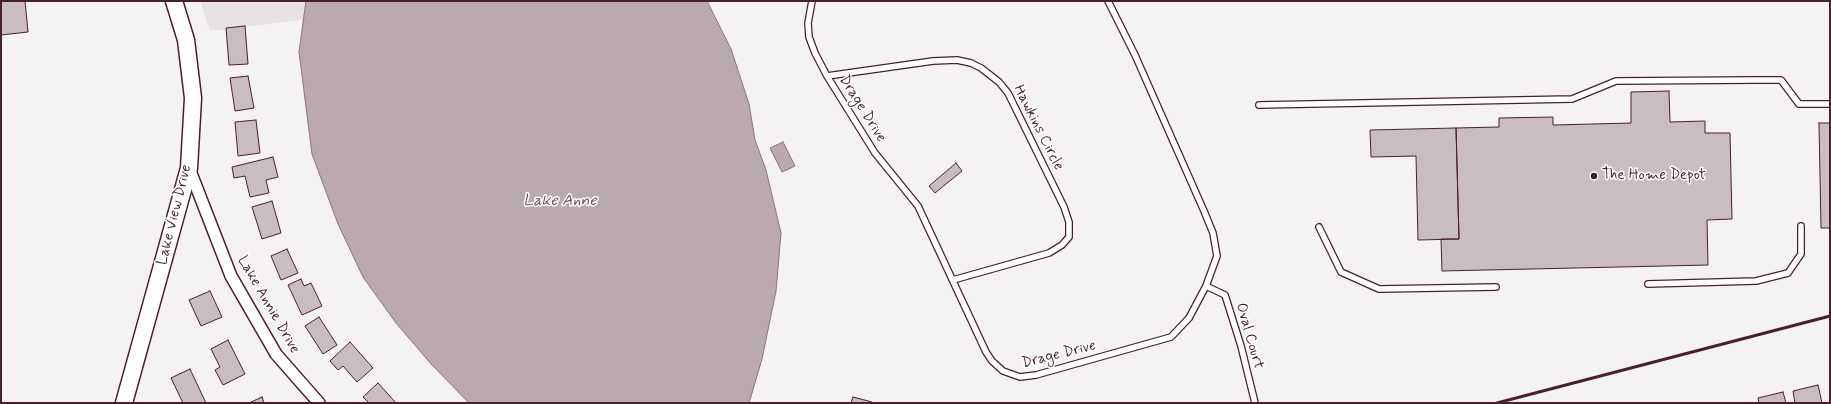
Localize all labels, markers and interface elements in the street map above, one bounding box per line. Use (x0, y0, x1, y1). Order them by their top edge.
street label: Drage Drive (834, 72, 890, 146)
street label: Hawkins Circle (1009, 82, 1067, 174)
street label: Lake View Drive (154, 163, 196, 267)
place label: The Home Depot (1602, 167, 1706, 185)
marker: The Home Depot (1589, 171, 1599, 181)
water label: Lake Anne (523, 192, 597, 212)
street label: Lake Annie Drive (233, 253, 303, 357)
street label: Oval Court (1231, 301, 1267, 371)
street label: Drage Drive (1020, 337, 1098, 373)

